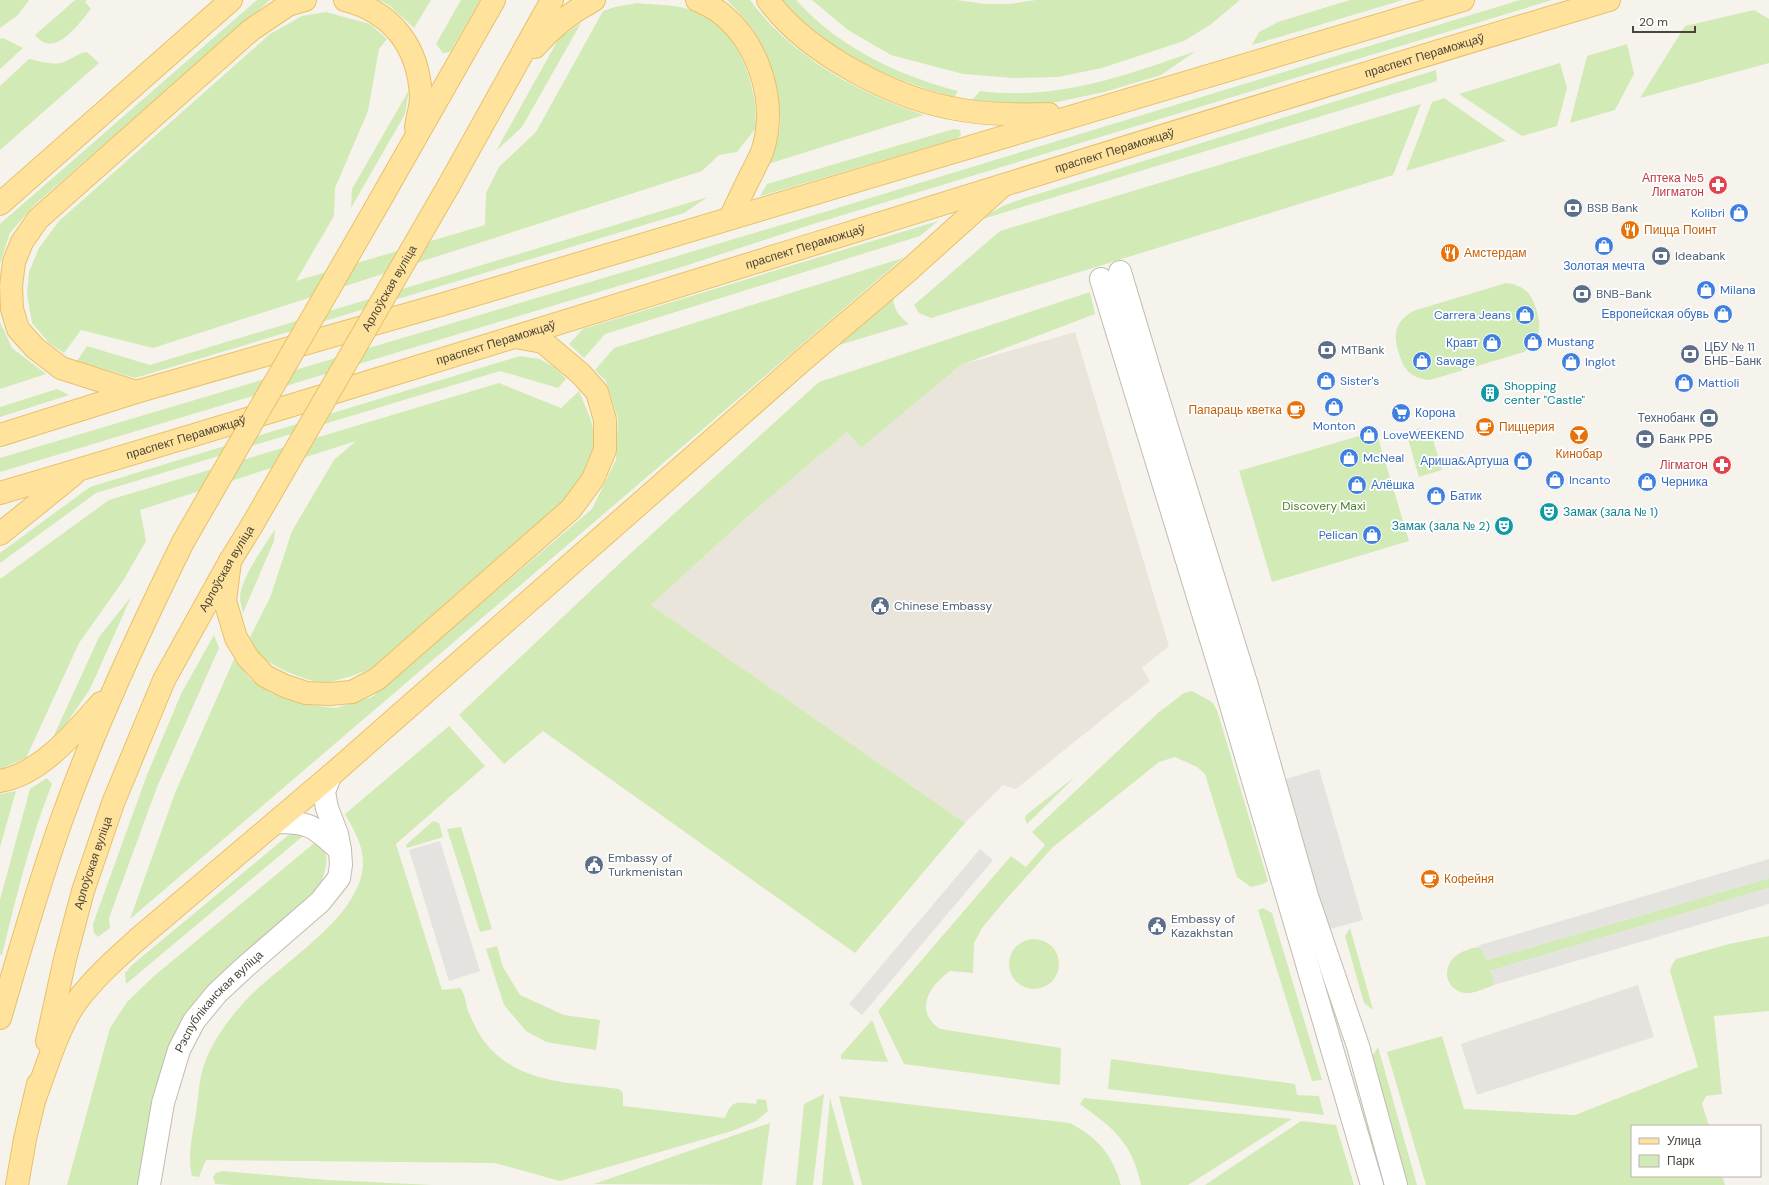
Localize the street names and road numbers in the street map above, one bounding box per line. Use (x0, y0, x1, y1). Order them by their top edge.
street label: праспект Пераможцаў (1363, 30, 1486, 81)
street label: праспект Пераможцаў (1053, 125, 1176, 177)
street label: праспект Пераможцаў (743, 221, 867, 273)
street label: Арлоўская вуліца (358, 242, 421, 334)
street label: праспект Пераможцаў (434, 317, 557, 369)
street label: праспект Пераможцаў (124, 412, 248, 463)
street label: Арлоўская вуліца (195, 522, 258, 615)
street label: Арлоўская вуліца (70, 814, 116, 911)
street label: Рэспубліканская вуліца (171, 947, 267, 1055)

